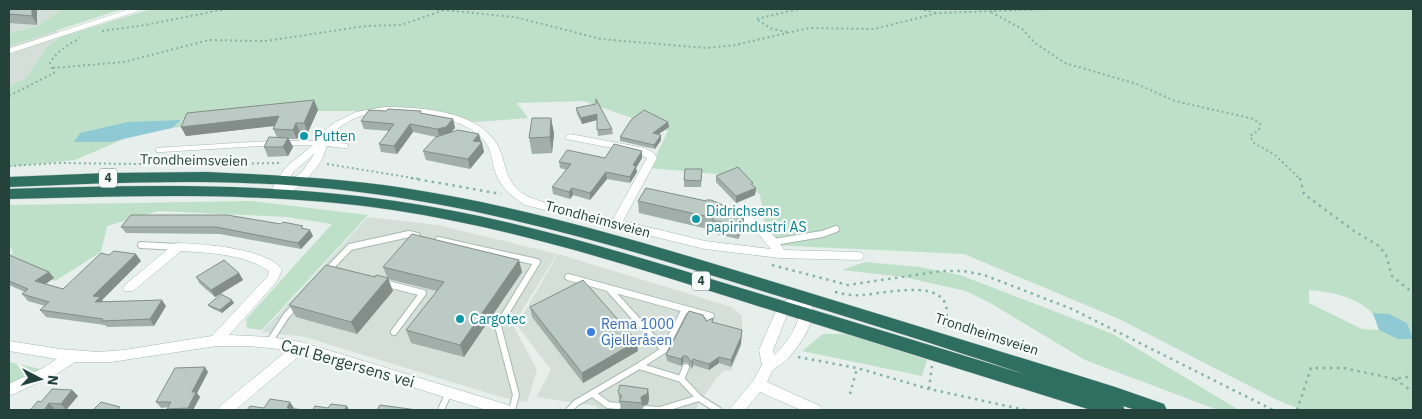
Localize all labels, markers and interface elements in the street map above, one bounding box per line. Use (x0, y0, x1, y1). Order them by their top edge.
place label: Putten (314, 127, 356, 145)
marker: Putten (298, 130, 310, 142)
street label: Trondheimsveien (140, 150, 248, 170)
road number: 4 (99, 168, 117, 188)
street label: Trondheimsveien (544, 196, 652, 242)
place label: Didrichsens papirindustri AS (706, 202, 807, 236)
marker: Didrichsens papirindustri AS (690, 213, 702, 225)
road number: 4 (692, 272, 710, 290)
street label: Trondheimsveien (933, 309, 1041, 359)
place label: Cargotec (470, 310, 526, 328)
marker: Cargotec (454, 313, 466, 325)
place label: Rema 1000 Gjelleråsen (601, 315, 674, 349)
marker: Rema 1000 Gjelleråsen (585, 326, 597, 338)
street label: Carl Bergersens vei (279, 334, 417, 392)
north arrow (15, 354, 65, 404)
text: N (43, 374, 62, 386)

